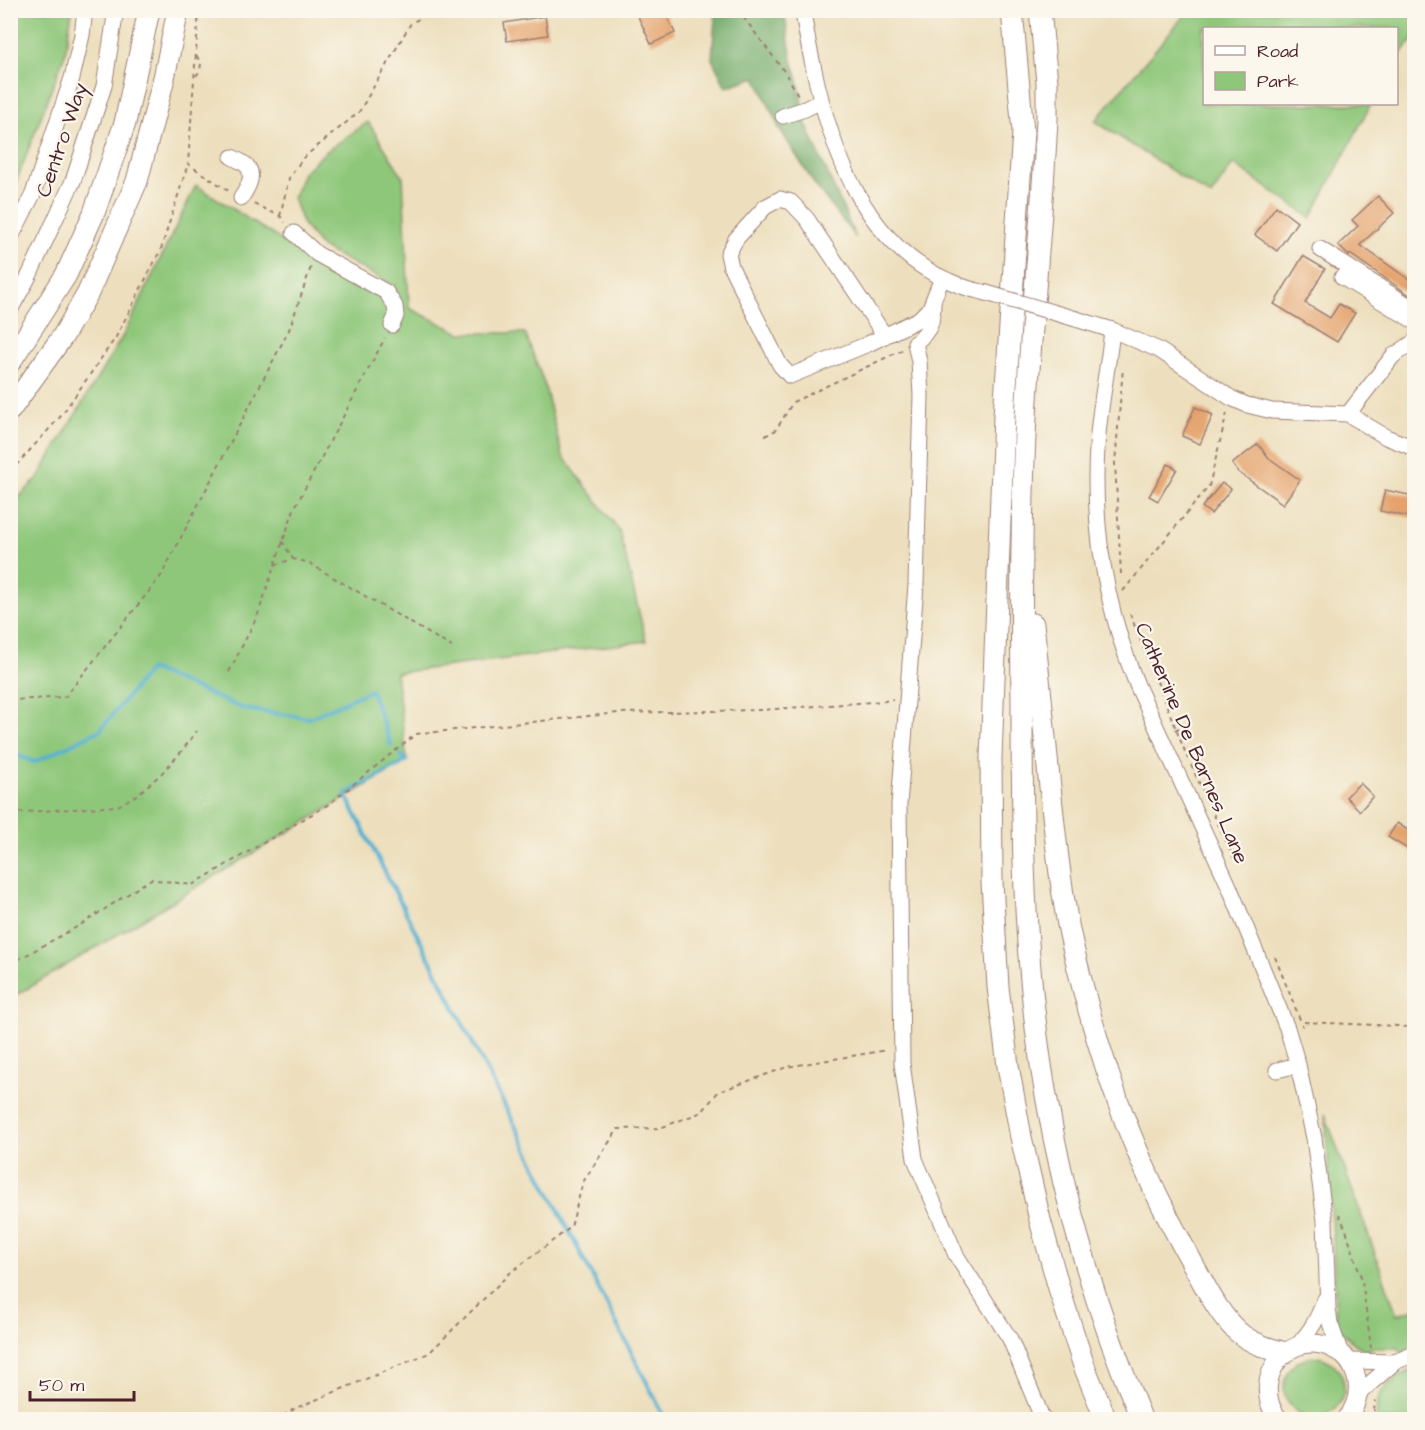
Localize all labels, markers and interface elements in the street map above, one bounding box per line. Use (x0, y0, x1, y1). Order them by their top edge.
legend (1203, 27, 1398, 105)
text: Road (1257, 39, 1298, 64)
text: Park (1257, 69, 1299, 94)
street label: Centro Way (29, 79, 97, 202)
street label: Catherine De Barnes Lane (1128, 618, 1256, 868)
scale bar (30, 1364, 134, 1402)
text: 50 m (39, 1373, 84, 1398)

